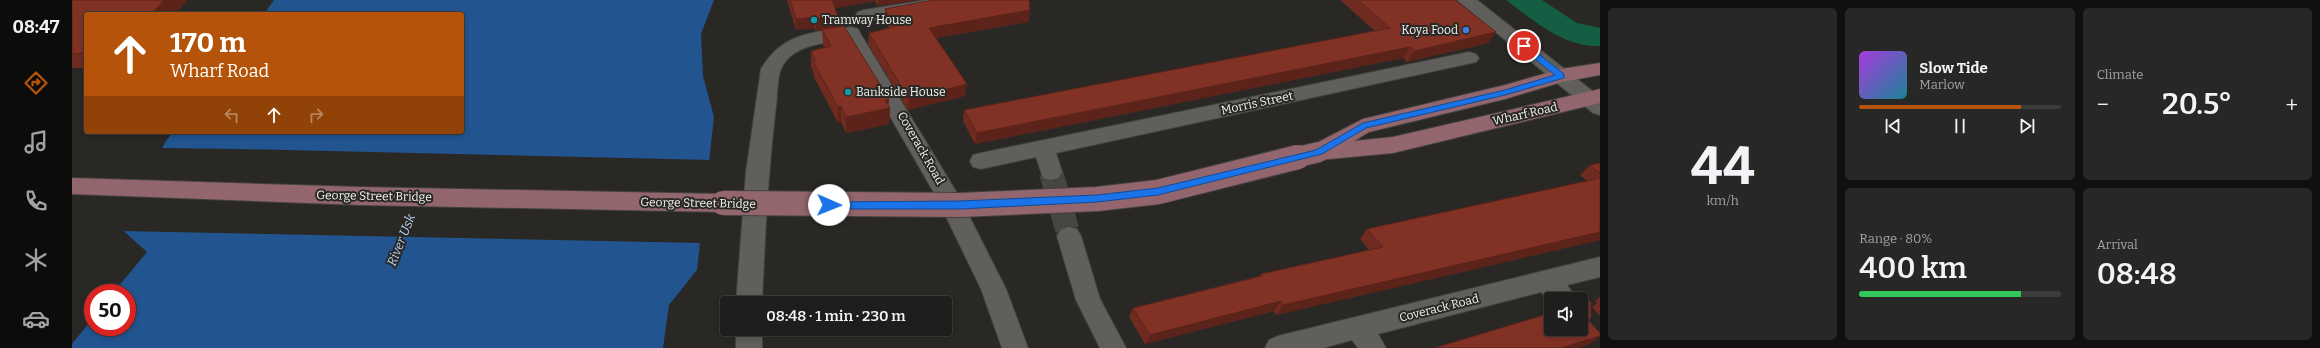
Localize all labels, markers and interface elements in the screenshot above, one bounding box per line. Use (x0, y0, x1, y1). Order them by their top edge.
place label: Tramway House (822, 13, 912, 27)
marker: Tramway House (809, 15, 819, 25)
text: 08:47 (13, 16, 59, 38)
place label: Koya Food (1401, 23, 1458, 37)
marker: Koya Food (1461, 25, 1471, 35)
text: 170 m (170, 26, 246, 59)
icon: ahead (104, 28, 156, 80)
pin (1507, 29, 1541, 63)
icon: arrive (1513, 35, 1535, 57)
text: Slow Tide (1919, 59, 1988, 77)
text: Wharf Road (170, 60, 269, 82)
text: Climate (2097, 67, 2143, 82)
icon: directions (22, 69, 50, 97)
text: Marlow (1919, 77, 1965, 92)
place label: Bankside House (856, 85, 945, 99)
text: 20.5° (2162, 86, 2232, 122)
marker: Bankside House (843, 87, 853, 97)
street label: Morris Street (1220, 88, 1295, 117)
text: − (2097, 91, 2109, 118)
text: + (2285, 91, 2298, 118)
street label: Wharf Road (1491, 100, 1559, 128)
icon: left (221, 104, 243, 126)
icon: ahead (263, 104, 285, 126)
icon: right (305, 104, 327, 126)
street label: Coverack Road (895, 109, 947, 187)
icon: previous (1882, 115, 1904, 137)
icon: pause (1949, 115, 1971, 137)
icon: next (2016, 115, 2038, 137)
icon: music (22, 128, 50, 156)
text: 44 (1691, 135, 1755, 198)
position arrow (808, 184, 850, 226)
icon: phone (22, 187, 50, 215)
street label: George Street Bridge (316, 188, 432, 204)
text: km/h (1707, 193, 1739, 208)
street label: George Street Bridge (640, 195, 756, 211)
water label: River Usk (384, 211, 419, 268)
text: Range · 80% (1859, 231, 1932, 246)
text: Arrival (2097, 237, 2138, 252)
icon: climate (22, 246, 50, 274)
text: 400 km (1859, 250, 1967, 286)
text: 08:48 (2097, 256, 2177, 292)
speed limit sign: 50 (84, 284, 136, 336)
street label: Coverack Road (1398, 291, 1480, 325)
map controls (1544, 292, 1588, 336)
button: sound (1544, 292, 1588, 336)
icon: car (22, 305, 50, 333)
text: 08:48 · 1 min · 230 m (766, 307, 906, 325)

